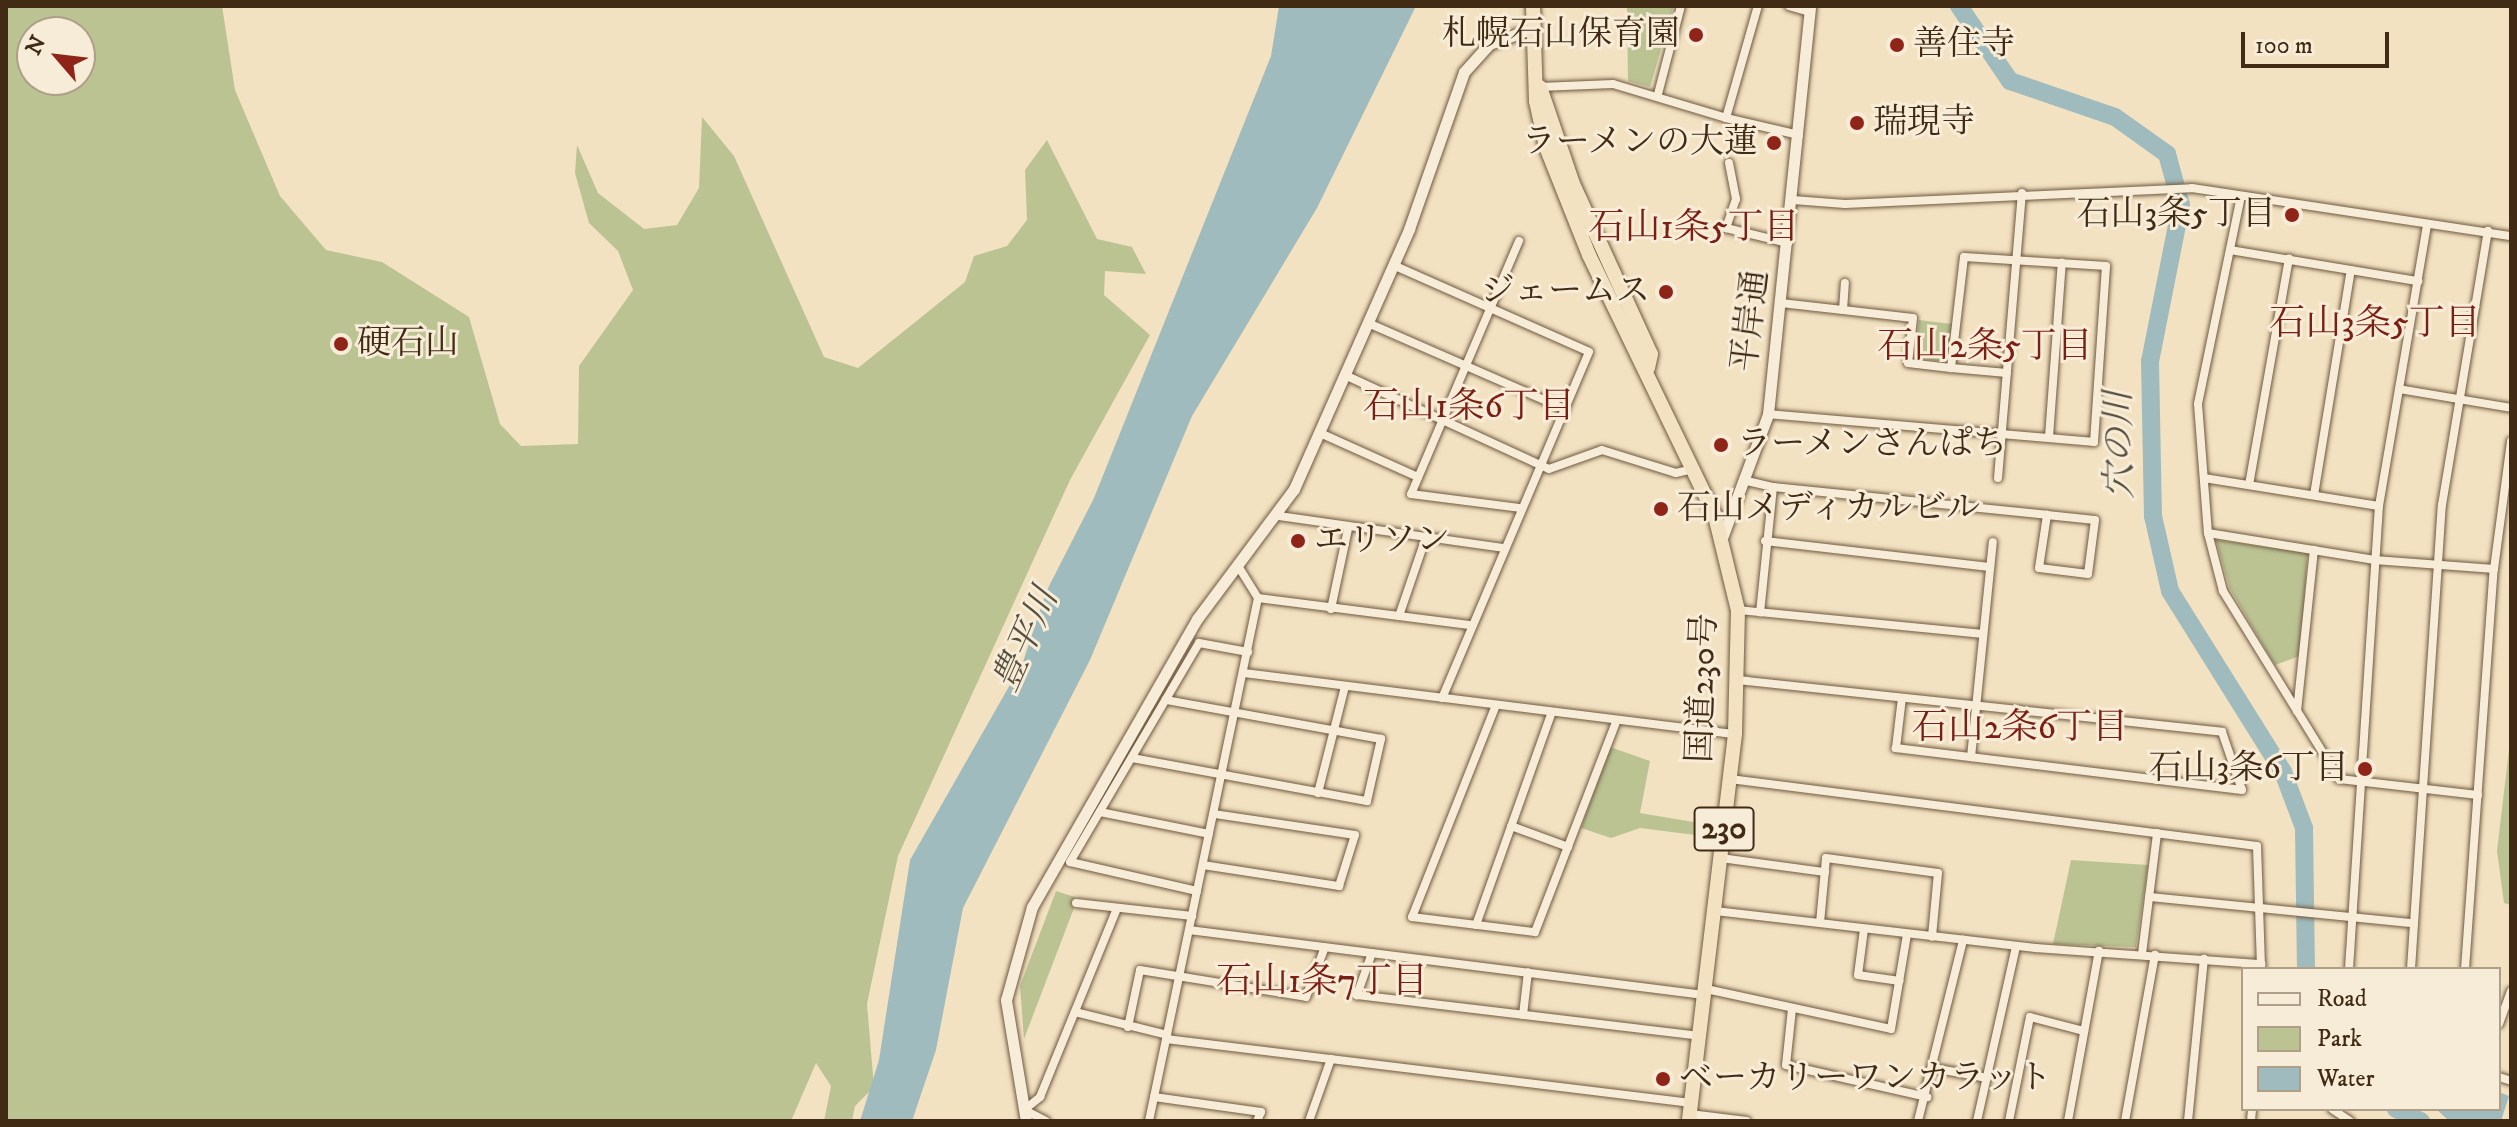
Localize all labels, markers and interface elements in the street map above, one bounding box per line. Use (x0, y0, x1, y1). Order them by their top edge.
place label: 札幌石山保育園 (1442, 15, 1680, 55)
north arrow (16, 16, 96, 96)
scale bar (2245, 16, 2393, 66)
place label: 善住寺 (1913, 25, 2015, 65)
marker: 札幌石山保育園 (1687, 26, 1705, 44)
text: N (20, 31, 52, 60)
text: 100 m (2255, 31, 2313, 61)
marker: 善住寺 (1888, 36, 1906, 54)
place label: 瑞現寺 (1873, 103, 1975, 143)
marker: 瑞現寺 (1848, 114, 1866, 132)
place label: ラーメンの大蓮 (1520, 123, 1758, 163)
marker: ラーメンの大蓮 (1765, 134, 1783, 152)
place label: 石山3条5丁目 (2076, 195, 2276, 235)
district label: 石山1条5丁目 (1588, 206, 1800, 250)
marker: 石山3条5丁目 (2283, 206, 2301, 224)
street label: 平岸通 (1725, 268, 1777, 374)
place label: ジェームス (1480, 272, 1650, 312)
marker: ジェームス (1657, 283, 1675, 301)
district label: 石山3条5丁目 (2269, 302, 2481, 346)
place label: 硬石山 (357, 324, 459, 364)
district label: 石山2条5丁目 (1877, 325, 2093, 369)
marker: 硬石山 (332, 335, 350, 353)
district label: 石山1条6丁目 (1363, 385, 1575, 429)
water label: 穴の川 (2097, 391, 2143, 499)
place label: ラーメンさんぱち (1737, 425, 2009, 465)
marker: ラーメンさんぱち (1712, 436, 1730, 454)
place label: 石山メディカルビル (1677, 489, 1983, 529)
marker: 石山メディカルビル (1652, 500, 1670, 518)
place label: エリソン (1314, 521, 1450, 561)
marker: エリソン (1289, 532, 1307, 550)
water label: 豊平川 (984, 582, 1068, 698)
street label: 国道230号 (1680, 612, 1726, 764)
district label: 石山2条6丁目 (1912, 706, 2128, 750)
place label: 石山3条6丁目 (2149, 749, 2349, 789)
marker: 石山3条6丁目 (2356, 760, 2374, 778)
road number: 230 (1692, 801, 1756, 857)
district label: 石山1条7丁目 (1216, 960, 1428, 1004)
legend (2241, 967, 2501, 1111)
text: Road (2317, 984, 2367, 1014)
text: Park (2317, 1024, 2362, 1054)
place label: ベーカリーワンカラット (1679, 1059, 2053, 1099)
text: Water (2317, 1064, 2374, 1094)
marker: ベーカリーワンカラット (1654, 1070, 1672, 1088)

